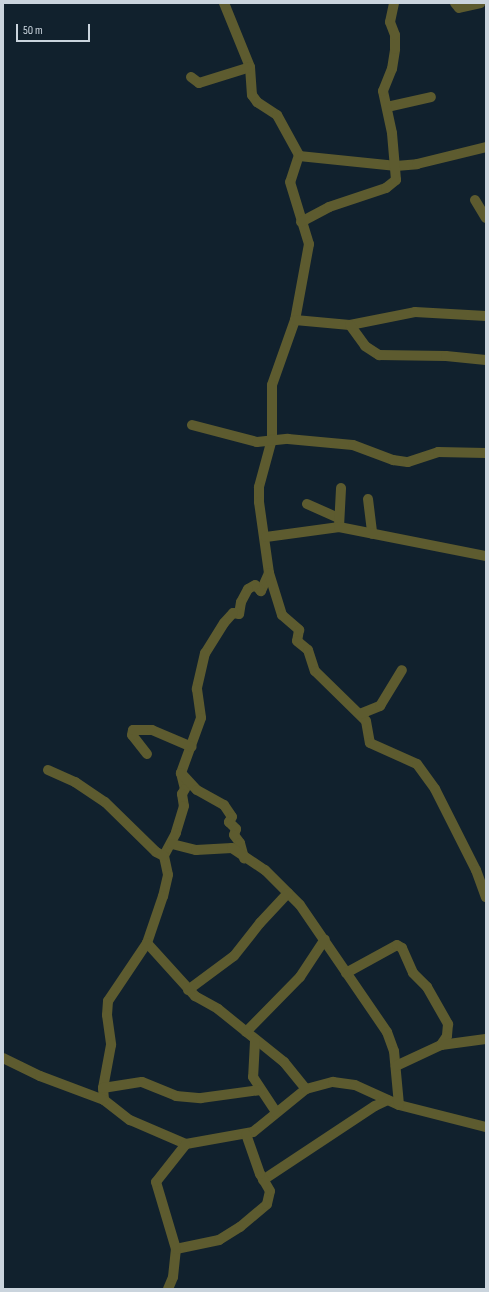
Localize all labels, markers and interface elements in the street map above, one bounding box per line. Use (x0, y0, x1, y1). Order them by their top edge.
scale bar (18, 16, 92, 42)
text: 50 m (23, 23, 43, 38)

